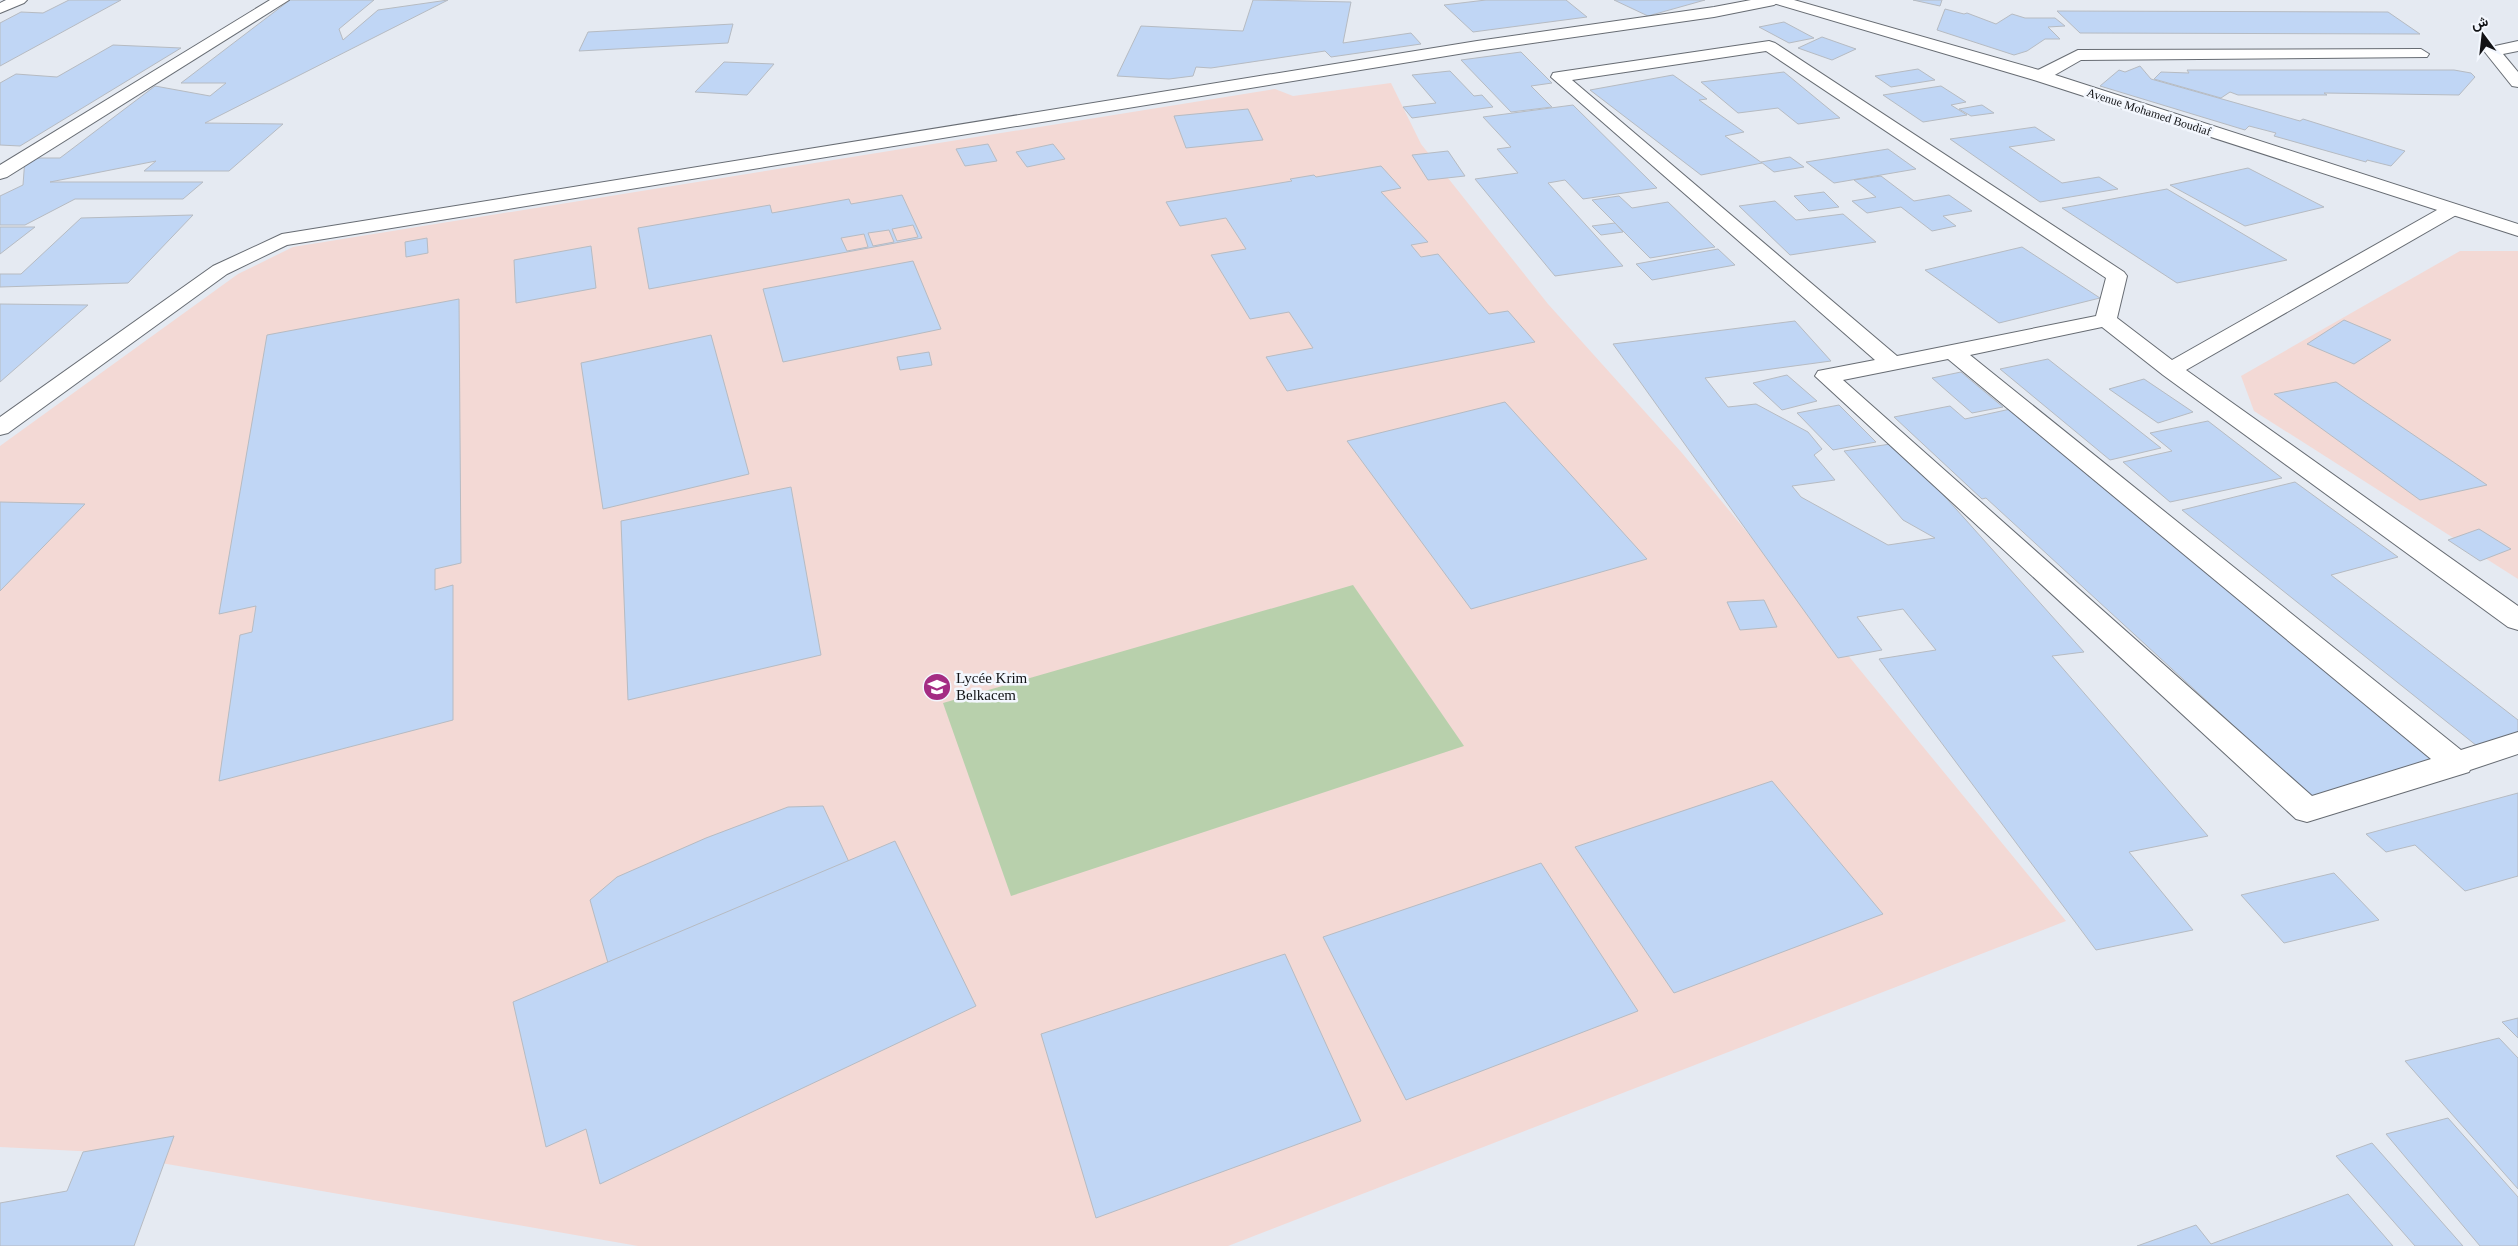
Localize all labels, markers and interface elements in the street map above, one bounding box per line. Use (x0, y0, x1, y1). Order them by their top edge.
north arrow (2458, 10, 2508, 60)
text: ش (2470, 13, 2490, 33)
street label: Avenue Mohamed Boudiaf (2085, 85, 2213, 139)
place label: Lycée Krim Belkacem (956, 670, 1028, 703)
school or university icon: Lycée Krim Belkacem (922, 672, 952, 702)

